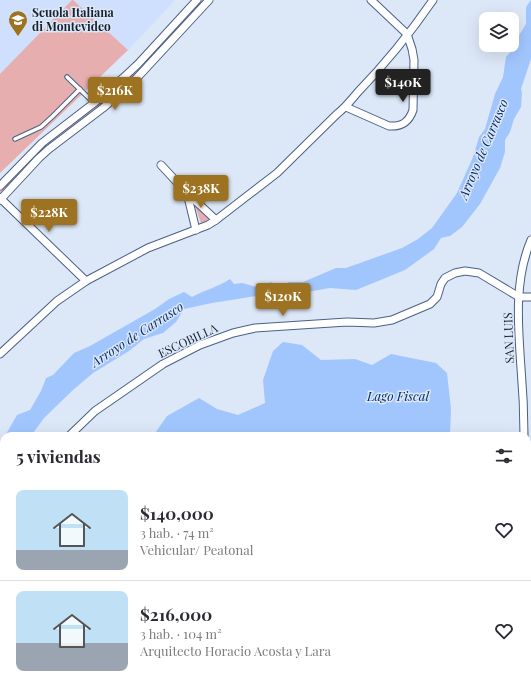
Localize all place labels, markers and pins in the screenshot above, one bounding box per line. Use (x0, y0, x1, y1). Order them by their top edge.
place label: Scuola Italiana di Montevideo (32, 4, 115, 34)
school or university icon: Scuola Italiana di Montevideo (7, 9, 29, 37)
pin: $140K (375, 69, 431, 103)
pin: $216K (87, 77, 143, 111)
pin: $238K (173, 175, 229, 209)
pin: $228K (21, 199, 77, 233)
pin: $120K (255, 283, 311, 317)

